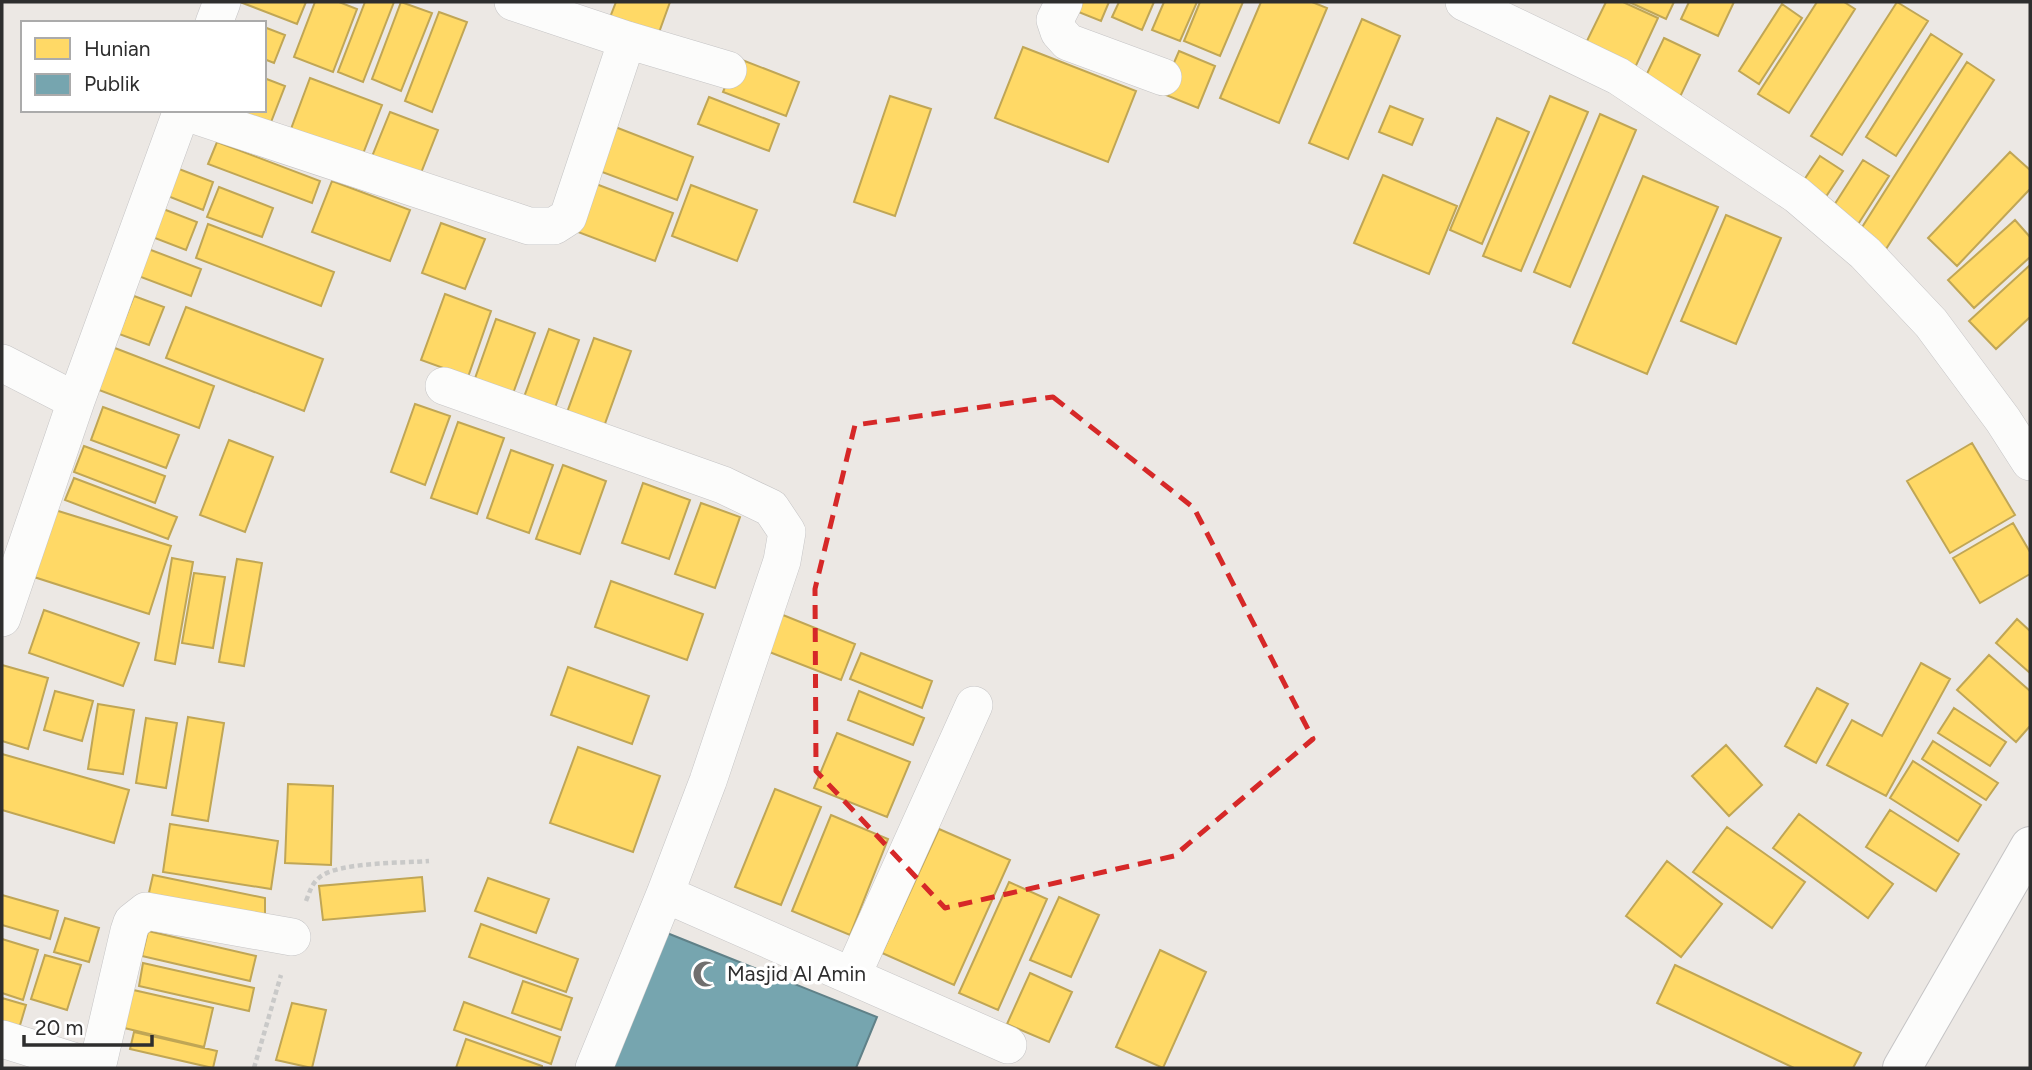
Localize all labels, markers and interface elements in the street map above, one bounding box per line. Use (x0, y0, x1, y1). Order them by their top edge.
legend (21, 21, 266, 112)
text: Hunian (84, 36, 151, 61)
text: Publik (84, 71, 141, 96)
mosque icon: Masjid Al Amin (691, 959, 721, 989)
place label: Masjid Al Amin (727, 961, 866, 986)
scale bar (24, 1004, 152, 1048)
text: 20 m (35, 1015, 83, 1040)

